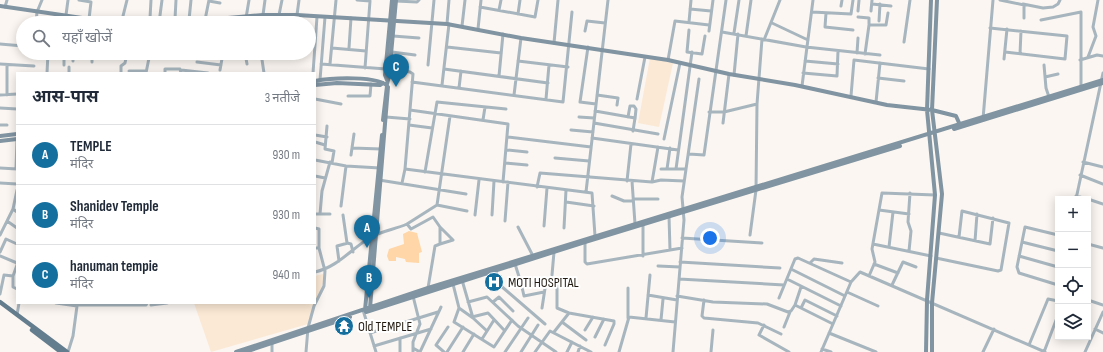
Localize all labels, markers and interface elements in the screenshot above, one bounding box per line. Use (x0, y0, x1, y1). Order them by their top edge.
search box (16, 16, 316, 60)
icon: search (30, 27, 52, 49)
text: यहाँ खोजें (62, 28, 112, 47)
pin: C (383, 54, 409, 87)
text: आस-पास (32, 87, 99, 107)
text: 3 नतीजे (265, 90, 300, 106)
text: TEMPLE (70, 137, 112, 156)
text: A (42, 147, 48, 163)
text: 930 m (273, 147, 300, 163)
text: मंदिर (70, 156, 93, 172)
map controls (1055, 196, 1091, 340)
button: + (1055, 196, 1091, 232)
text: Shanidev Temple (70, 197, 159, 216)
text: B (42, 207, 48, 223)
text: 930 m (273, 207, 300, 223)
pin: A (354, 215, 380, 248)
text: मंदिर (70, 216, 93, 232)
your location (700, 228, 720, 248)
button: − (1055, 232, 1091, 268)
text: hanuman tempie (70, 257, 158, 276)
pin: B (356, 265, 382, 298)
text: C (42, 267, 48, 283)
text: 940 m (273, 267, 300, 283)
button: locate (1055, 268, 1091, 304)
hospital icon: MOTI HOSPITAL (483, 271, 505, 293)
place label: MOTI HOSPITAL (508, 274, 579, 291)
text: मंदिर (70, 276, 93, 292)
button: layers (1055, 304, 1091, 340)
temple icon: Old TEMPLE (333, 315, 355, 337)
place label: Old TEMPLE (358, 318, 412, 335)

